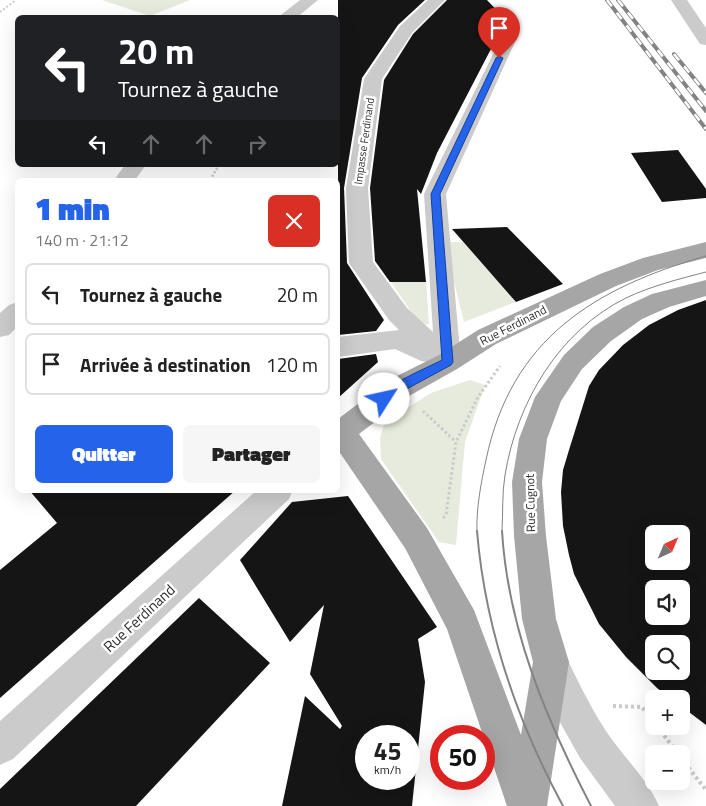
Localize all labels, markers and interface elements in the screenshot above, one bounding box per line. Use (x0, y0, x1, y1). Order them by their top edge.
pin (478, 7, 520, 58)
icon: arrive (485, 14, 513, 42)
text: 20 m (118, 24, 194, 78)
icon: left (35, 35, 100, 100)
text: Tournez à gauche (118, 72, 279, 106)
street label: Impasse Ferdinand (350, 96, 378, 185)
icon: left (84, 130, 112, 158)
icon: ahead (137, 130, 165, 158)
icon: ahead (190, 130, 218, 158)
icon: right (243, 130, 271, 158)
text: 1 min (35, 186, 110, 232)
button: close (268, 195, 320, 247)
text: 140 m · 21:12 (35, 228, 129, 252)
icon: left (37, 280, 65, 308)
text: Tournez à gauche (80, 280, 222, 309)
text: 20 m (277, 280, 318, 309)
street label: Rue Ferdinand (476, 300, 550, 350)
icon: arrive (37, 350, 65, 378)
text: Arrivée à destination (80, 350, 251, 379)
text: 120 m (266, 350, 318, 379)
position arrow (357, 372, 409, 424)
button: Quitter (35, 425, 173, 483)
button: Partager (183, 425, 320, 483)
street label: Rue Cugnot (520, 473, 540, 532)
north arrow (645, 525, 690, 570)
map controls (645, 525, 690, 790)
street label: Rue Ferdinand (98, 579, 180, 657)
button: sound (645, 580, 690, 625)
button: search (645, 635, 690, 680)
button: + (645, 690, 690, 735)
speed limit sign: 50 (430, 725, 495, 790)
text: 45 (373, 732, 402, 770)
button: − (645, 745, 690, 790)
text: km/h (374, 760, 401, 779)

